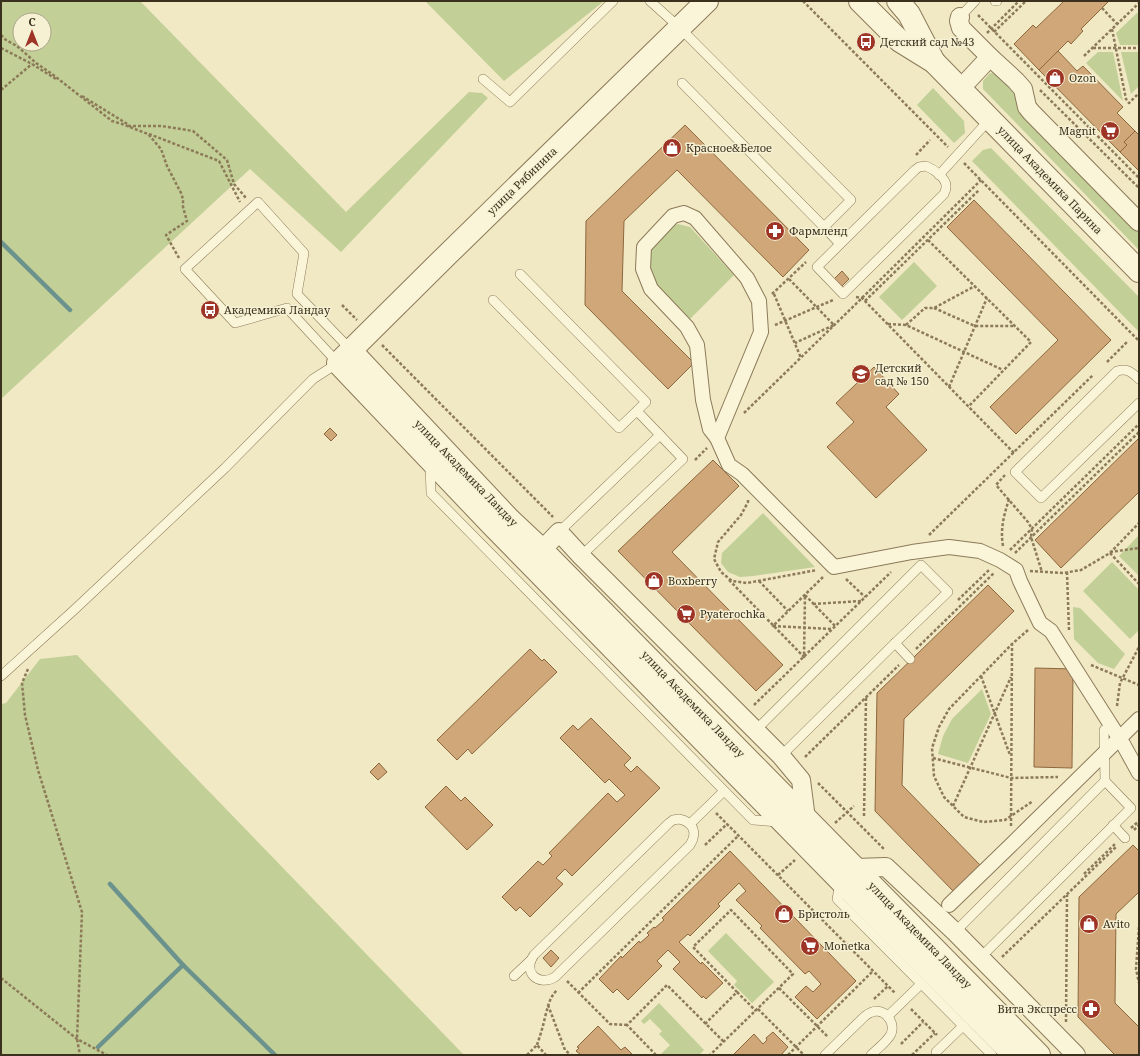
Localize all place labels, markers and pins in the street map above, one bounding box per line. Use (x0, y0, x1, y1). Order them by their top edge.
bus stop icon: Детский сад №43 (855, 31, 877, 53)
place label: Детский сад №43 (880, 34, 974, 49)
shop icon: Ozon (1044, 67, 1066, 89)
place label: Ozon (1069, 70, 1096, 85)
supermarket icon: Magnit (1099, 120, 1121, 142)
place label: Magnit (1059, 123, 1096, 138)
shop icon: Красное&Белое (661, 137, 683, 159)
place label: Красное&Белое (686, 140, 772, 155)
pharmacy icon: Фармленд (764, 220, 786, 242)
place label: Фармленд (789, 223, 848, 238)
bus stop icon: Академика Ландау (199, 299, 221, 321)
place label: Академика Ландау (224, 302, 331, 317)
place label: Детский сад № 150 (875, 360, 929, 388)
school or university icon: Детский сад № 150 (850, 363, 872, 385)
shop icon: Boxberry (643, 570, 665, 592)
place label: Boxberry (668, 573, 718, 588)
supermarket icon: Pyaterochka (675, 603, 697, 625)
place label: Pyaterochka (700, 606, 765, 621)
shop icon: Бристоль (773, 903, 795, 925)
place label: Бристоль (798, 906, 850, 921)
shop icon: Avito (1078, 913, 1100, 935)
place label: Avito (1103, 916, 1130, 931)
supermarket icon: Monetka (799, 935, 821, 957)
place label: Monetka (824, 938, 870, 953)
pharmacy icon: Вита Экспресс (1080, 998, 1102, 1020)
place label: Вита Экспресс (998, 1001, 1078, 1016)

